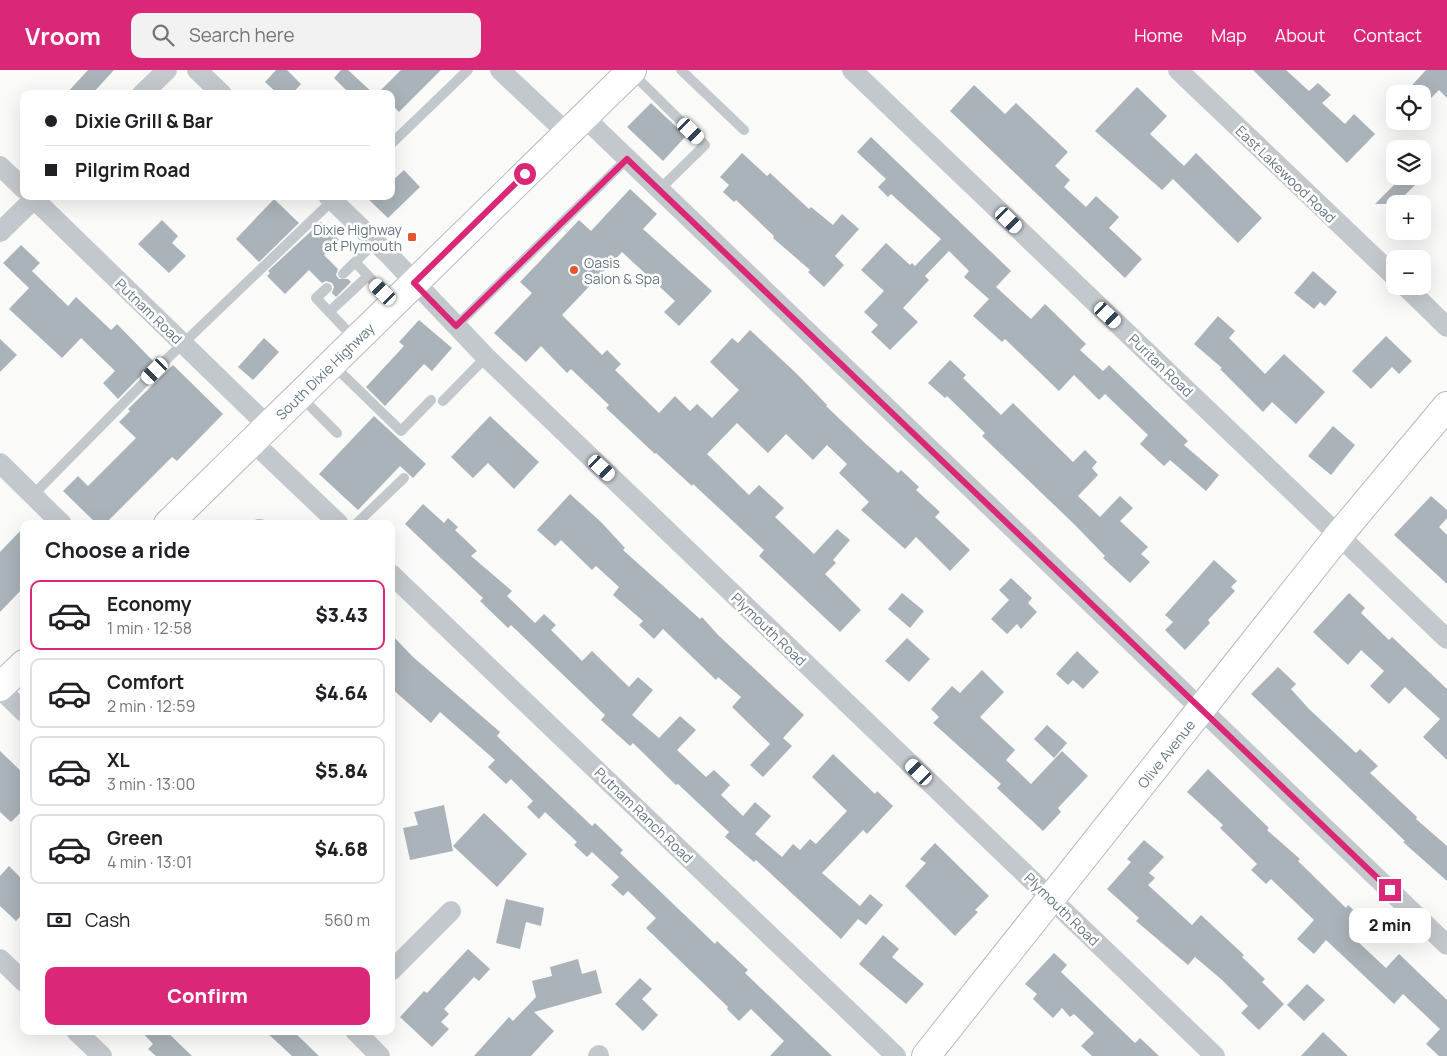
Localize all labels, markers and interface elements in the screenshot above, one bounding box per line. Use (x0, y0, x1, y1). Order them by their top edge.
search box (131, 13, 481, 58)
text: Vroom (25, 19, 101, 52)
icon: search (149, 21, 177, 49)
text: Search here (189, 22, 295, 48)
text: Home (1134, 23, 1183, 47)
text: Map (1211, 23, 1247, 47)
text: About (1275, 23, 1325, 47)
text: Contact (1353, 23, 1422, 47)
map controls (1386, 85, 1431, 295)
button: locate (1386, 85, 1431, 130)
text: Dixie Grill & Bar (75, 108, 213, 134)
car (674, 115, 707, 147)
street label: East Lakewood Road (1232, 121, 1340, 227)
button: layers (1386, 140, 1431, 185)
text: Pilgrim Road (75, 157, 190, 183)
route start (514, 163, 536, 185)
button: + (1386, 195, 1431, 240)
car (992, 204, 1025, 236)
place label: Dixie Highway at Plymouth (313, 220, 403, 255)
marker: Dixie Highway at Plymouth (406, 231, 418, 243)
button: − (1386, 250, 1431, 295)
place label: Oasis Salon & Spa (584, 253, 660, 288)
marker: Oasis Salon & Spa (568, 264, 580, 276)
street label: Putnam Road (111, 274, 187, 348)
car (367, 276, 398, 308)
car (1091, 299, 1124, 331)
street label: South Dixie Highway (271, 318, 378, 423)
street label: Puritan Road (1125, 329, 1197, 401)
car (139, 355, 170, 387)
car (585, 452, 618, 484)
text: Choose a ride (45, 535, 190, 565)
street label: Plymouth Road (727, 588, 811, 670)
text: Economy (107, 591, 191, 617)
icon: car (47, 593, 92, 638)
text: $3.43 (316, 602, 368, 628)
text: 1 min · 12:58 (107, 617, 192, 639)
text: Comfort (107, 669, 184, 695)
icon: car (47, 671, 92, 716)
text: $4.64 (315, 680, 368, 706)
text: 2 min · 12:59 (107, 695, 195, 717)
street label: Olive Avenue (1133, 715, 1199, 792)
text: XL (107, 747, 130, 773)
icon: car (47, 749, 92, 794)
car (902, 756, 935, 788)
text: $5.84 (315, 758, 368, 784)
street label: Putnam Ranch Road (591, 763, 697, 867)
text: 3 min · 13:00 (107, 773, 195, 795)
text: Green (107, 825, 163, 851)
icon: car (47, 827, 92, 872)
text: $4.68 (315, 836, 368, 862)
text: 4 min · 13:01 (107, 851, 192, 873)
street label: Plymouth Road (1020, 868, 1104, 950)
route end (1379, 879, 1401, 901)
icon: cash (45, 906, 73, 934)
text: Cash (85, 907, 130, 933)
callout: 2 min (1349, 908, 1431, 942)
text: 560 m (324, 909, 370, 931)
text: 2 min (1369, 914, 1411, 936)
button: Confirm (45, 967, 370, 1025)

